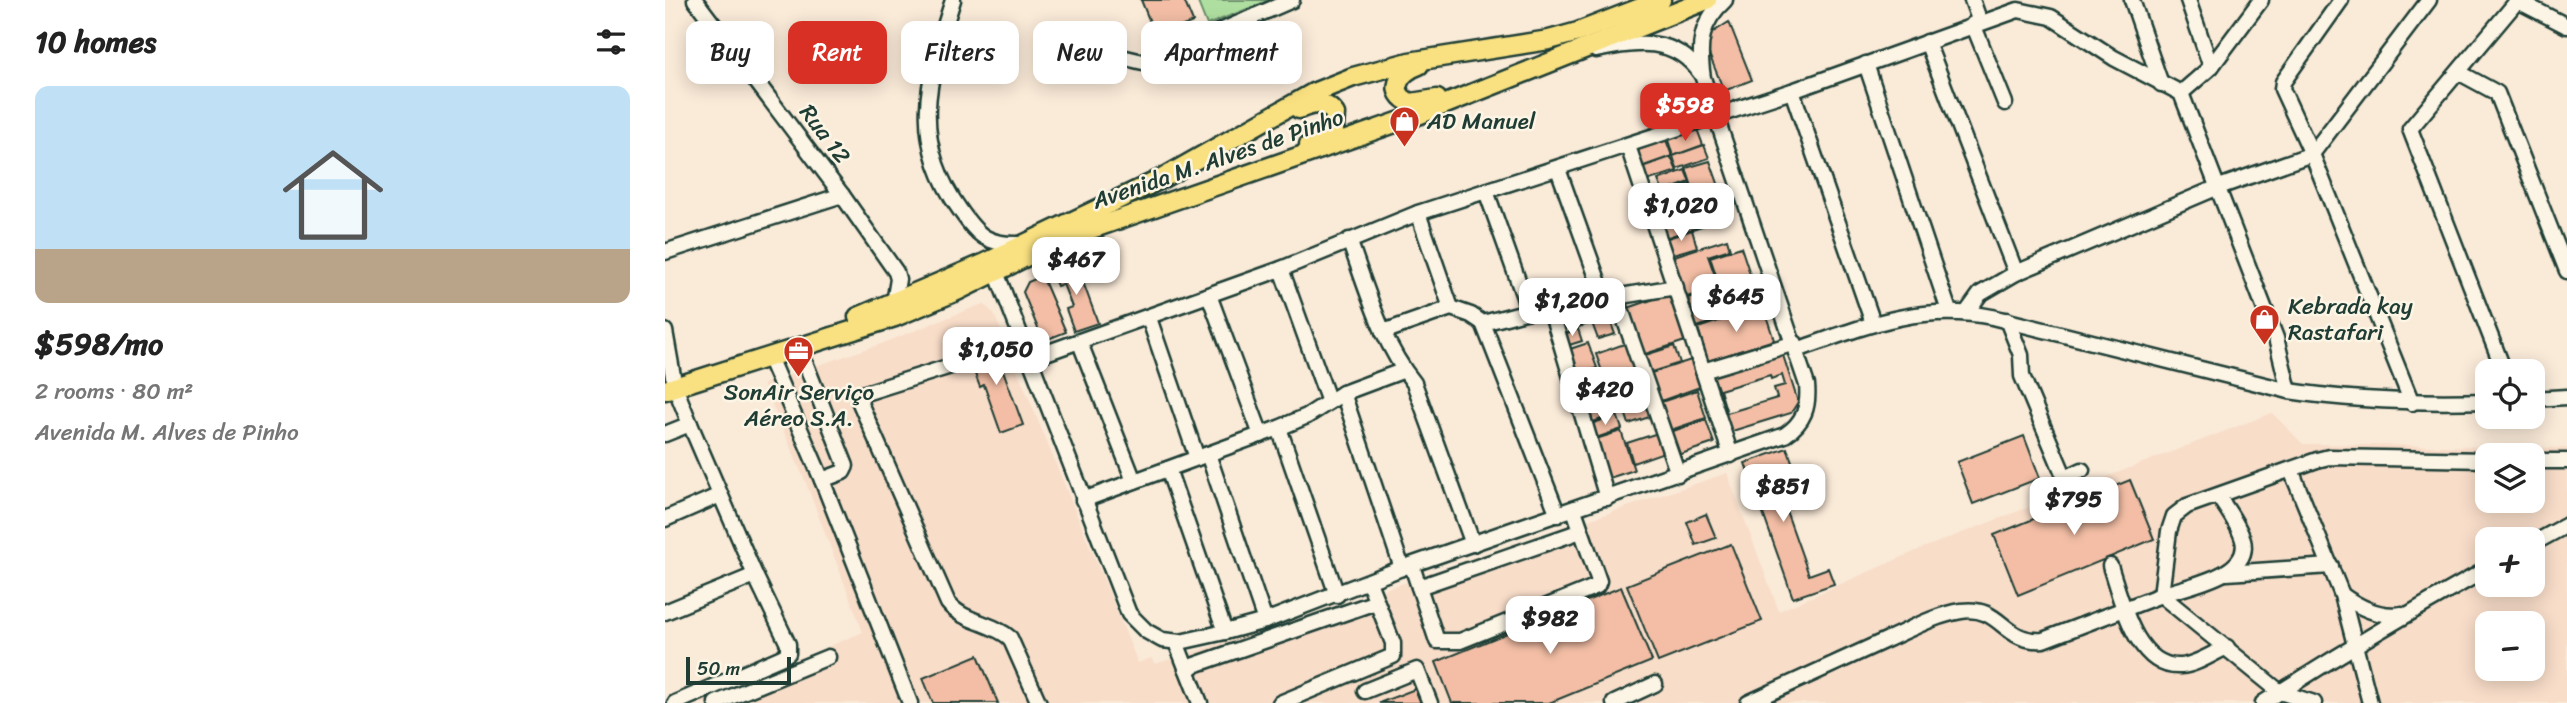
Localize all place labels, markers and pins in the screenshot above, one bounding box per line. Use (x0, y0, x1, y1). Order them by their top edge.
pin: $598 (1644, 83, 1726, 143)
place label: AD Manuel (1426, 101, 1536, 142)
shop icon: AD Manuel (1387, 104, 1421, 148)
pin: $1,020 (1624, 184, 1738, 243)
pin: $467 (1035, 238, 1117, 297)
pin: $645 (1695, 274, 1777, 334)
pin: $1,200 (1515, 278, 1629, 338)
place label: Kebrada kay Rastafari (2288, 286, 2413, 353)
shop icon: Kebrada kay Rastafari (2248, 302, 2282, 346)
pin: $1,050 (939, 328, 1053, 387)
office icon: SonAir Serviço Aéreo S.A. (782, 334, 816, 378)
pin: $420 (1564, 368, 1646, 427)
place label: SonAir Serviço Aéreo S.A. (724, 372, 875, 439)
pin: $851 (1742, 464, 1824, 524)
pin: $795 (2033, 477, 2115, 537)
pin: $982 (1509, 596, 1591, 656)

